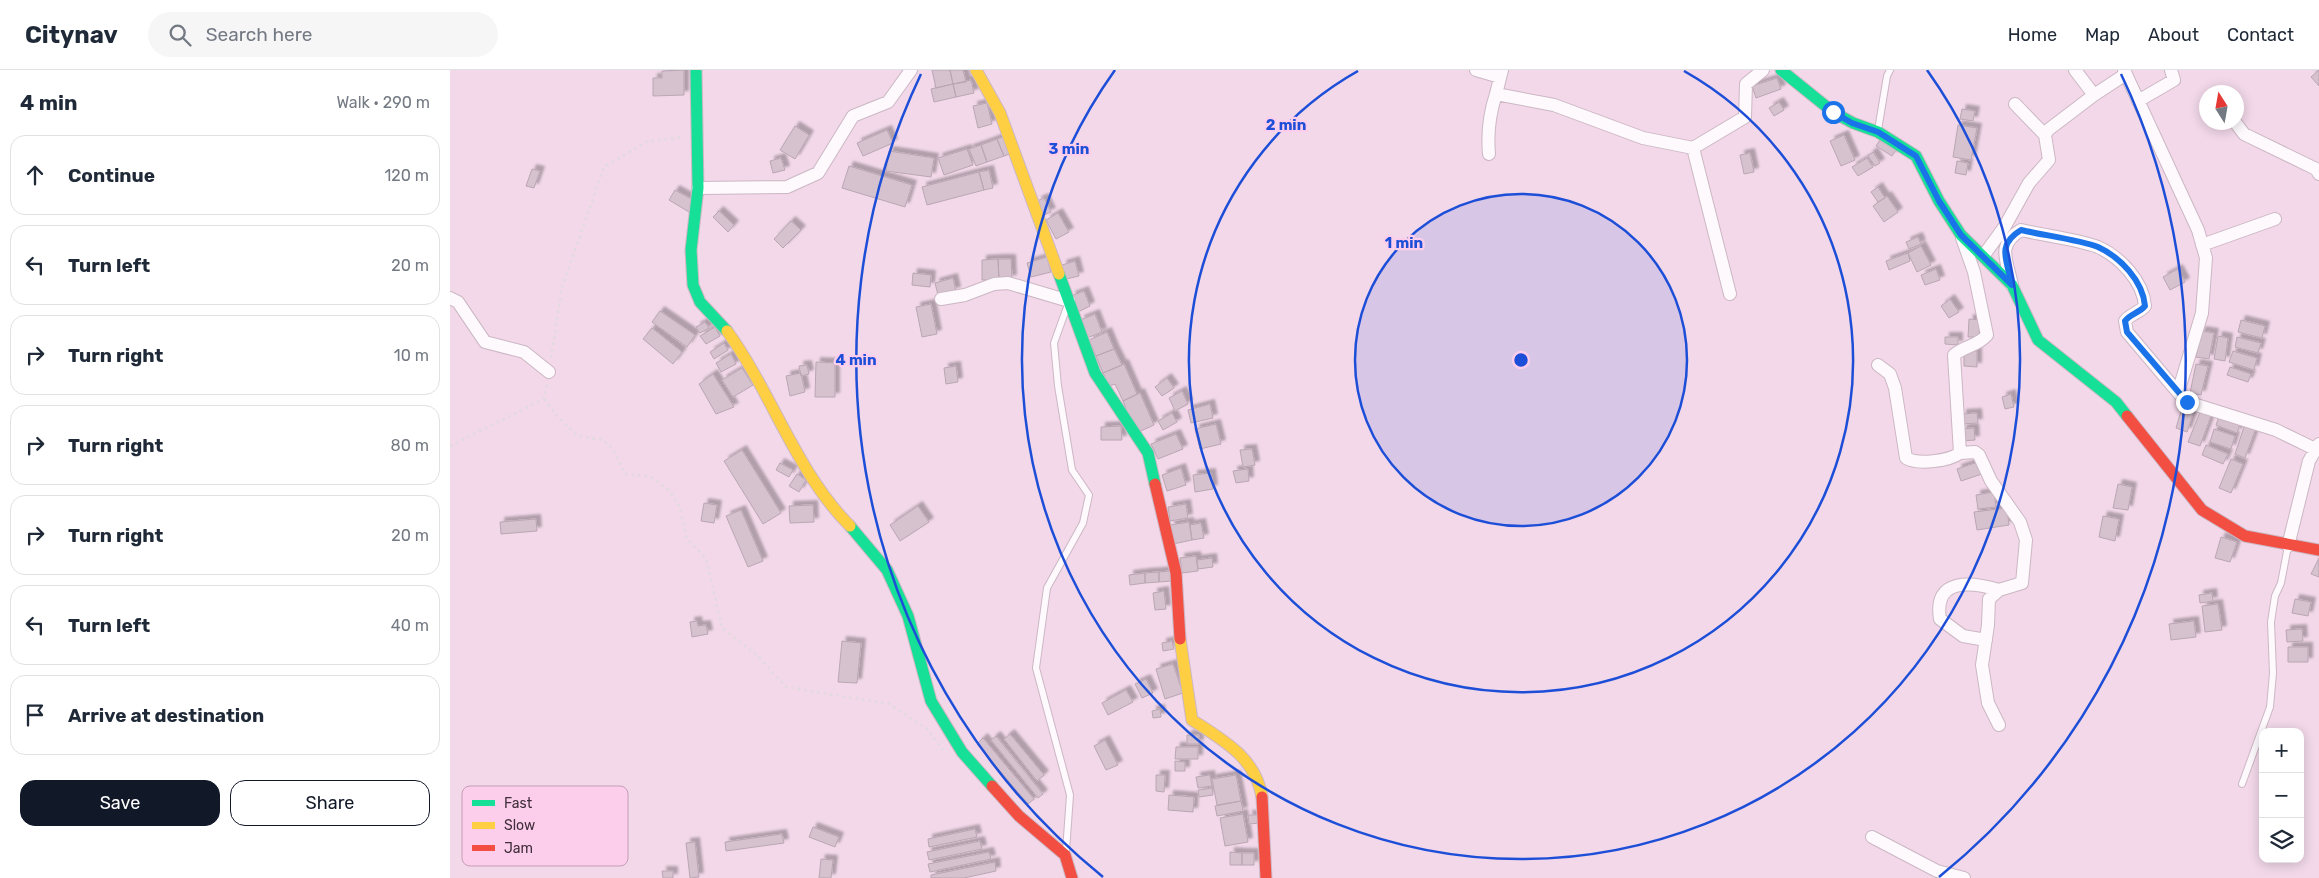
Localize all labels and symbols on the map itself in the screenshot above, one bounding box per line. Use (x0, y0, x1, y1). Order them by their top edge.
north arrow (2199, 85, 2244, 130)
route start (1822, 101, 1845, 124)
text: 2 min (1266, 116, 1306, 134)
text: 3 min (1049, 140, 1089, 158)
text: 1 min (1385, 234, 1423, 252)
text: 4 min (835, 351, 877, 369)
centre of rings (1512, 351, 1530, 369)
route end (2176, 391, 2199, 414)
legend (462, 786, 628, 866)
text: Fast (504, 795, 533, 812)
text: Slow (504, 817, 535, 834)
text: Jam (504, 840, 533, 857)

